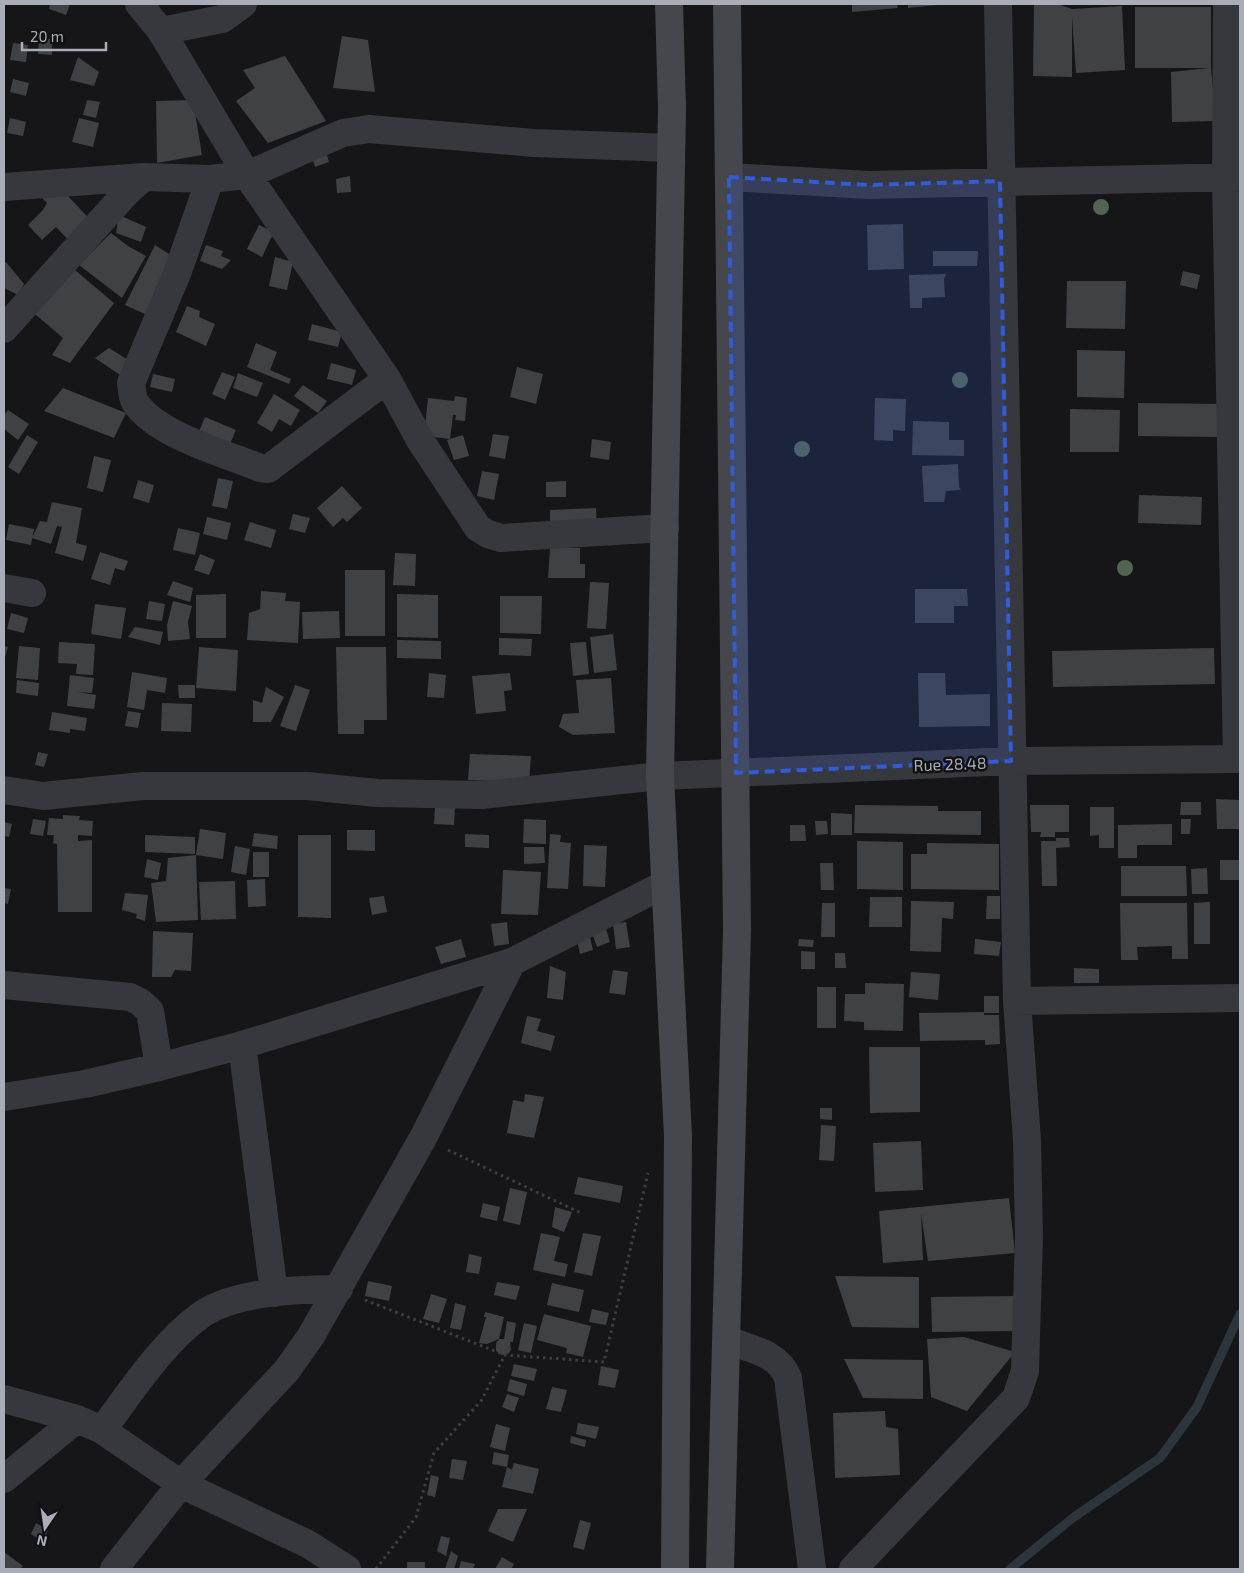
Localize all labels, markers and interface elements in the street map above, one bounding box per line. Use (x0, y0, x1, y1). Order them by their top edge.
scale bar (22, 20, 106, 52)
text: 20 m (30, 27, 64, 45)
street label: Rue 28.48 (913, 753, 987, 774)
north arrow (20, 1503, 70, 1553)
text: N (35, 1532, 49, 1551)

